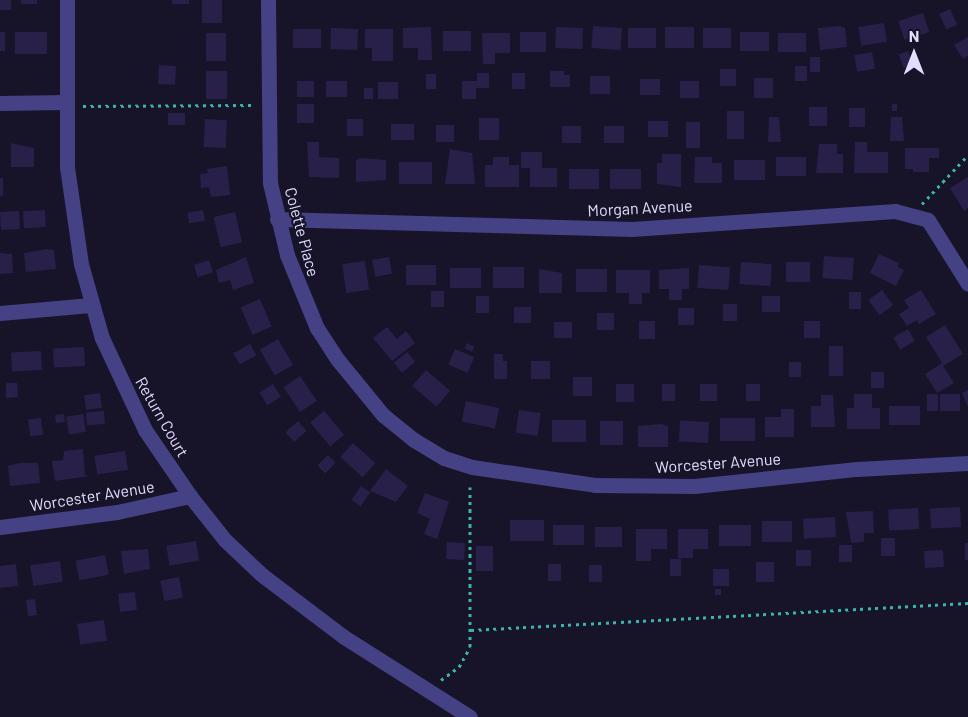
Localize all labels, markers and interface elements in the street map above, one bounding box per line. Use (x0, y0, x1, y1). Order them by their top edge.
north arrow (884, 24, 944, 84)
text: N (909, 26, 919, 45)
street label: Colette Place (281, 185, 323, 279)
street label: Morgan Avenue (587, 196, 693, 220)
street label: Return Court (131, 374, 193, 460)
street label: Worcester Avenue (654, 449, 782, 477)
street label: Worcester Avenue (28, 477, 156, 515)

